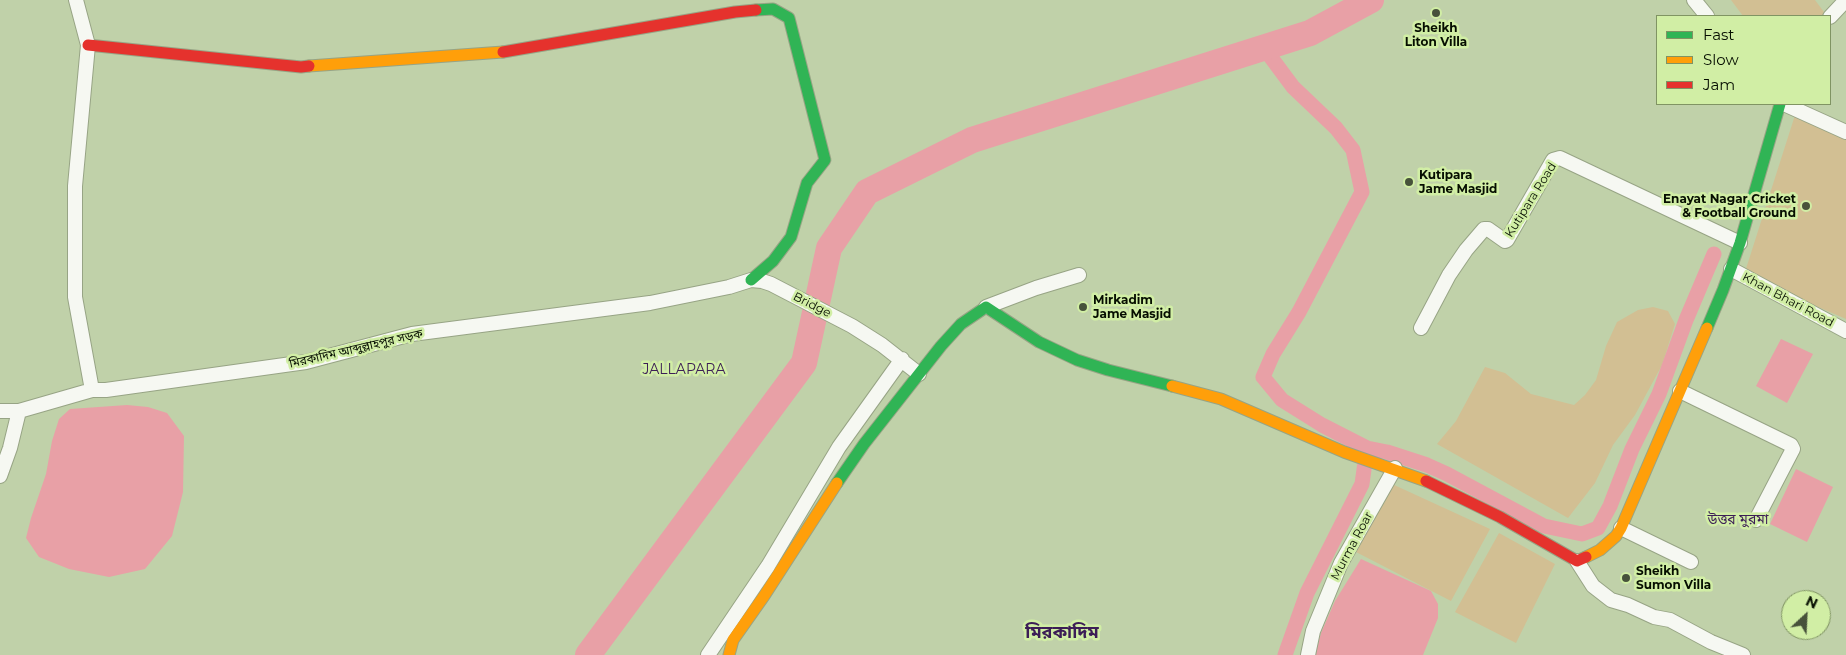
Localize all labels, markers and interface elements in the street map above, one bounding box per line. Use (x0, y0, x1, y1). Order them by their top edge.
marker: Sheikh Liton Villa (1430, 7, 1442, 19)
legend (1656, 15, 1831, 105)
place label: Sheikh Liton Villa (1405, 21, 1467, 49)
text: Fast (1703, 25, 1734, 44)
text: Slow (1703, 50, 1739, 69)
text: Jam (1703, 75, 1735, 94)
street label: Kutipara Road (1502, 160, 1560, 240)
place label: Kutipara Jame Masjid (1419, 168, 1497, 196)
marker: Kutipara Jame Masjid (1403, 176, 1415, 188)
place label: Enayat Nagar Cricket & Football Ground (1663, 192, 1796, 220)
marker: Enayat Nagar Cricket & Football Ground (1800, 200, 1812, 212)
street label: Khan Bhari Road (1740, 270, 1836, 330)
street label: Bridge (791, 289, 833, 321)
place label: Mirkadim Jame Masjid (1093, 293, 1171, 321)
marker: Mirkadim Jame Masjid (1077, 301, 1089, 313)
street label: মিরকাদিম আব্দুল্লাহপুর সড়ক (288, 327, 424, 371)
district label: JALLAPARA (637, 362, 731, 378)
street label: Murma Roar (1328, 509, 1376, 583)
district label: উত্তর মুরমা (1707, 512, 1769, 528)
place label: Sheikh Sumon Villa (1636, 564, 1711, 592)
marker: Sheikh Sumon Villa (1620, 572, 1632, 584)
north arrow (1781, 590, 1831, 640)
text: N (1803, 592, 1821, 613)
district label: মিরকাদিম (1025, 622, 1099, 644)

